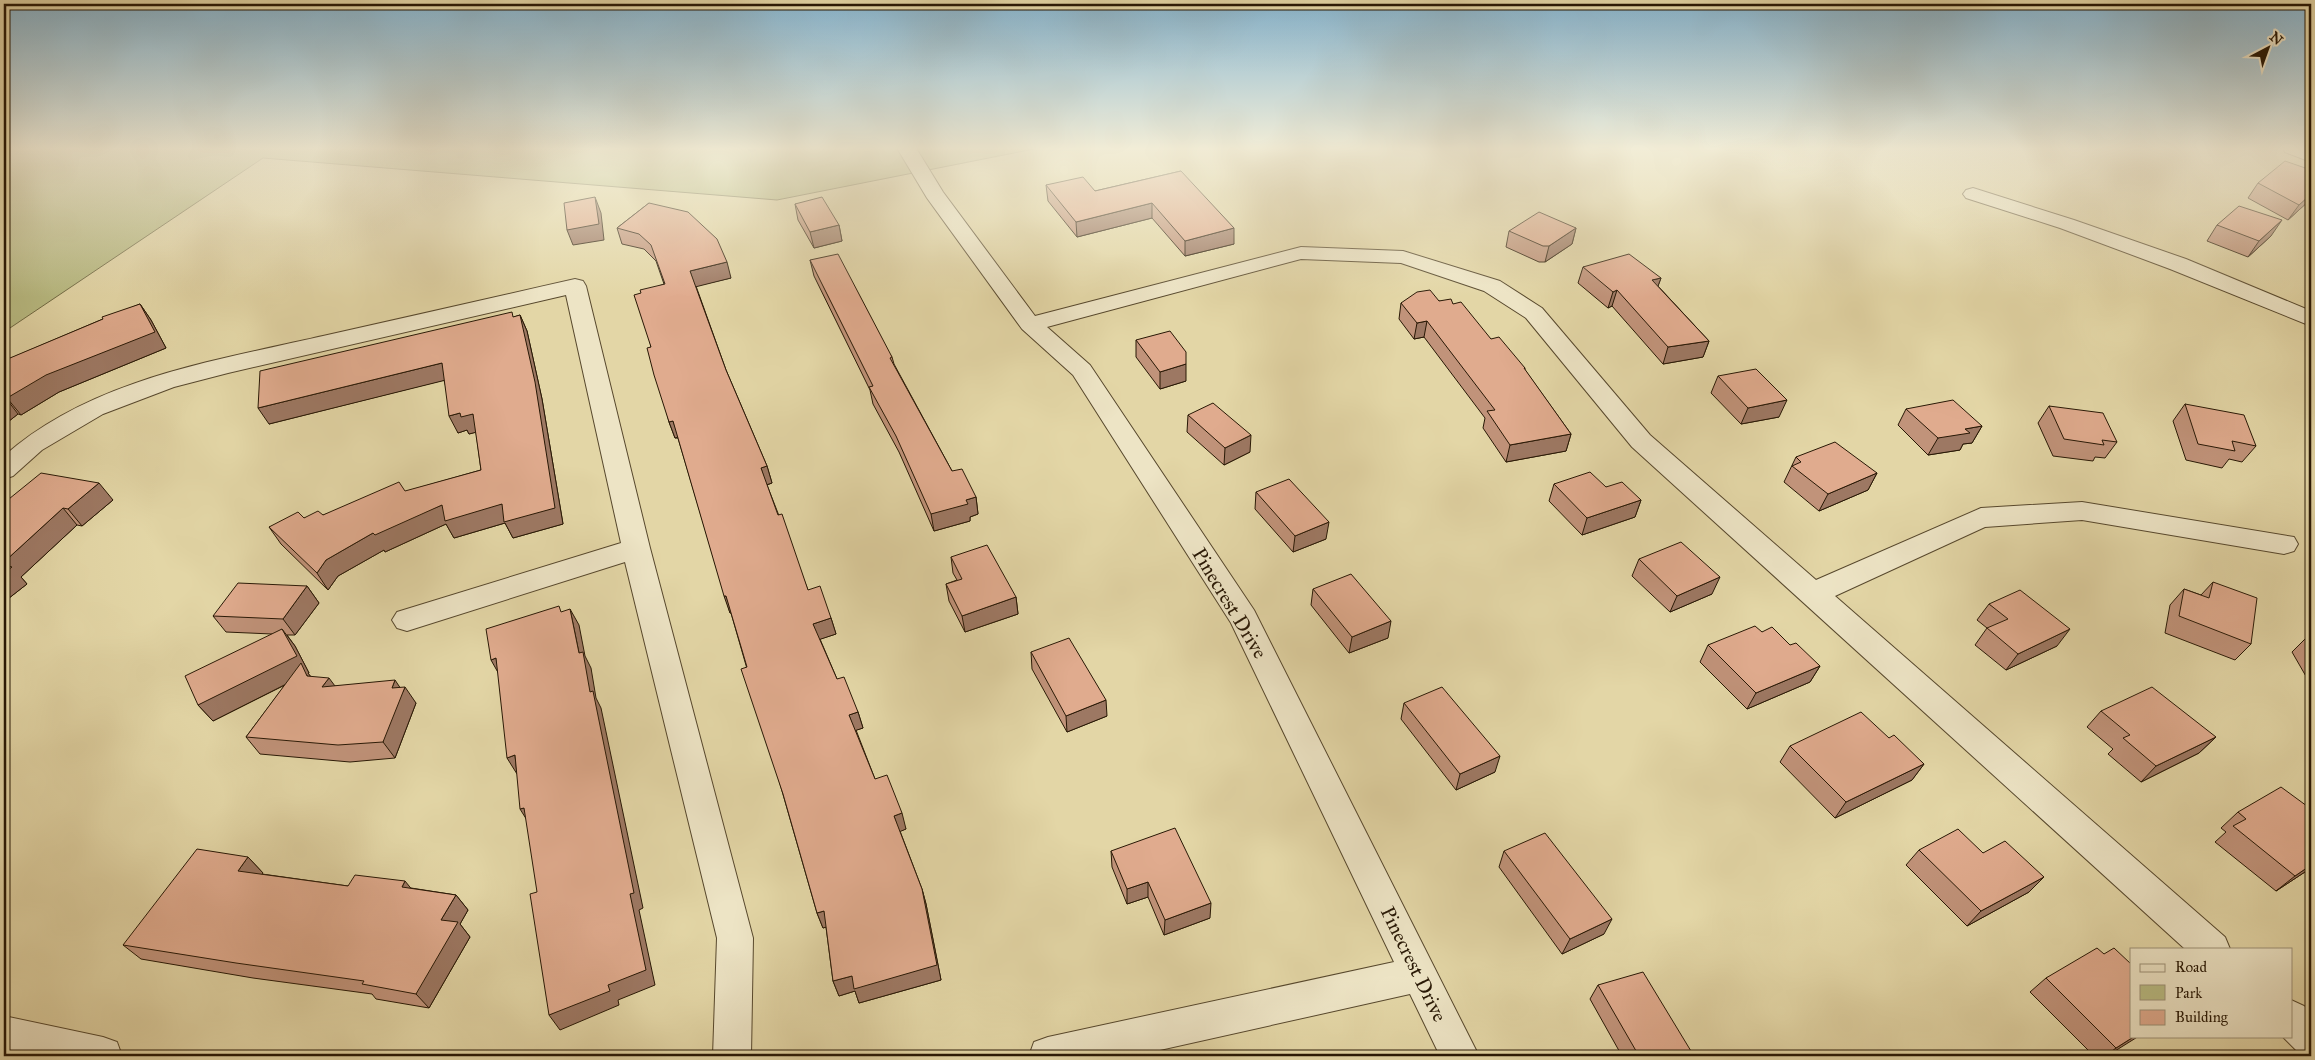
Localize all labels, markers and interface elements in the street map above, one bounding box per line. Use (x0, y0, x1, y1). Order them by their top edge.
north arrow (2242, 22, 2292, 72)
text: N (2266, 28, 2286, 49)
street label: Pinecrest Drive (1187, 543, 1273, 663)
street label: Pinecrest Drive (1376, 902, 1452, 1026)
legend (2130, 948, 2292, 1038)
text: Road (2175, 958, 2207, 976)
text: Park (2175, 984, 2202, 1002)
text: Building (2175, 1008, 2229, 1026)

